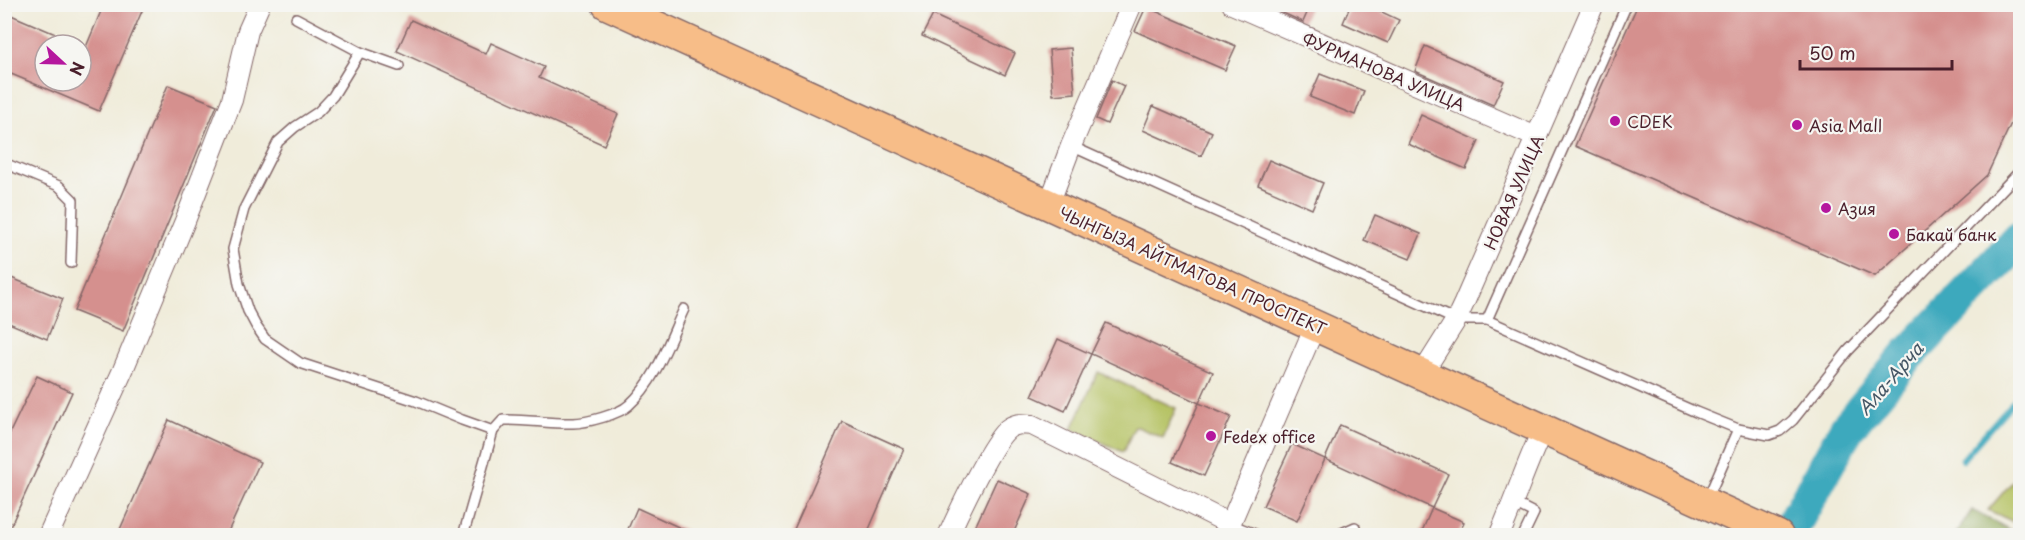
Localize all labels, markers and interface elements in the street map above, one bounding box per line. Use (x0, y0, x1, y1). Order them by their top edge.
street label: ФУРМАНОВА УЛИЦА (1299, 26, 1469, 116)
north arrow (33, 33, 93, 93)
scale bar (1800, 33, 1952, 71)
text: 50 m (1809, 39, 1856, 66)
text: N (64, 59, 91, 79)
place label: CDEK (1627, 109, 1673, 133)
place label: Asia Mall (1809, 113, 1882, 137)
marker: CDEK (1608, 114, 1622, 128)
marker: Asia Mall (1790, 118, 1804, 132)
street label: НОВАЯ УЛИЦА (1477, 131, 1549, 253)
place label: Азия (1838, 196, 1876, 220)
street label: ЧЫНГЫЗА АЙТМАТОВА ПРОСПЕКТ (1055, 200, 1331, 340)
marker: Азия (1819, 201, 1833, 215)
place label: Бакай банк (1906, 222, 1997, 246)
marker: Бакай банк (1887, 227, 1901, 241)
water label: Ала-Арча (1851, 335, 1930, 420)
place label: Fedex office (1223, 424, 1315, 448)
marker: Fedex office (1204, 429, 1218, 443)

